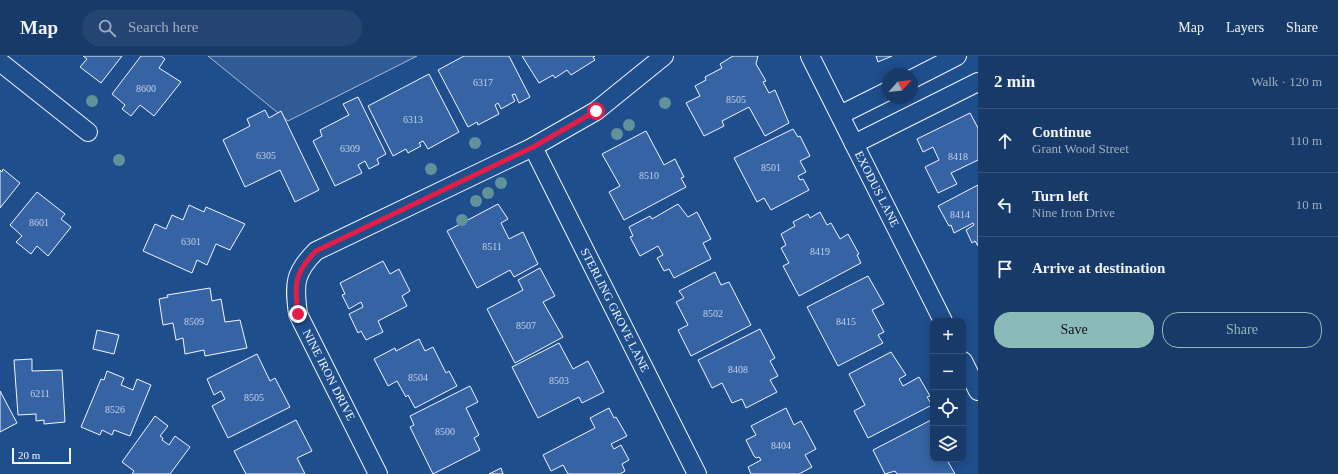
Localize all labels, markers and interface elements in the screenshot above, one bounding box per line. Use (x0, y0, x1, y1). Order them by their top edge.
search box (82, 10, 362, 46)
text: Map (20, 17, 58, 38)
icon: search (96, 17, 118, 39)
text: Search here (128, 19, 198, 35)
text: Map (1178, 20, 1204, 35)
text: Layers (1226, 20, 1264, 35)
text: Share (1286, 20, 1318, 35)
north arrow (882, 68, 918, 104)
text: 2 min (994, 72, 1035, 91)
text: Walk · 120 m (1251, 74, 1322, 89)
house number: 6317 (473, 77, 493, 88)
house number: 8600 (136, 83, 156, 94)
house number: 8505 (726, 94, 746, 105)
route start (587, 102, 605, 120)
house number: 6313 (403, 114, 423, 125)
text: Continue (1032, 124, 1091, 140)
icon: ahead (994, 130, 1016, 152)
text: 110 m (1290, 133, 1322, 148)
text: Grant Wood Street (1032, 141, 1129, 156)
house number: 6309 (340, 143, 360, 154)
street label: EXODUS LANE (852, 149, 902, 229)
house number: 6305 (256, 150, 276, 161)
house number: 8418 (948, 151, 968, 162)
house number: 8501 (761, 162, 781, 173)
house number: 8510 (639, 170, 659, 181)
text: Turn left (1032, 188, 1089, 204)
icon: left (994, 194, 1016, 216)
text: 10 m (1296, 197, 1322, 212)
text: Nine Iron Drive (1032, 205, 1115, 220)
house number: 8414 (950, 209, 970, 220)
house number: 8601 (29, 217, 49, 228)
house number: 6301 (181, 236, 201, 247)
house number: 8511 (482, 241, 502, 252)
street label: STERLING GROVE LANE (578, 246, 652, 374)
house number: 8419 (810, 246, 830, 257)
icon: arrive (994, 258, 1016, 280)
text: Arrive at destination (1032, 260, 1165, 276)
route end (289, 305, 307, 323)
house number: 8502 (703, 308, 723, 319)
button: Save (994, 312, 1154, 348)
button: Share (1162, 312, 1322, 348)
house number: 8509 (184, 316, 204, 327)
house number: 8415 (836, 316, 856, 327)
map controls (930, 318, 966, 462)
button: + (930, 318, 966, 354)
house number: 8507 (516, 320, 536, 331)
street label: NINE IRON DRIVE (300, 327, 358, 423)
button: − (930, 354, 966, 390)
house number: 8408 (728, 364, 748, 375)
house number: 8504 (408, 372, 428, 383)
house number: 8503 (549, 375, 569, 386)
house number: 6211 (30, 388, 50, 399)
button: locate (930, 390, 966, 426)
house number: 8505 (244, 392, 264, 403)
house number: 8526 (105, 404, 125, 415)
house number: 8500 (435, 426, 455, 437)
button: layers (930, 426, 966, 462)
house number: 8404 (771, 440, 791, 451)
scale bar (12, 446, 71, 465)
text: 20 m (18, 449, 40, 461)

